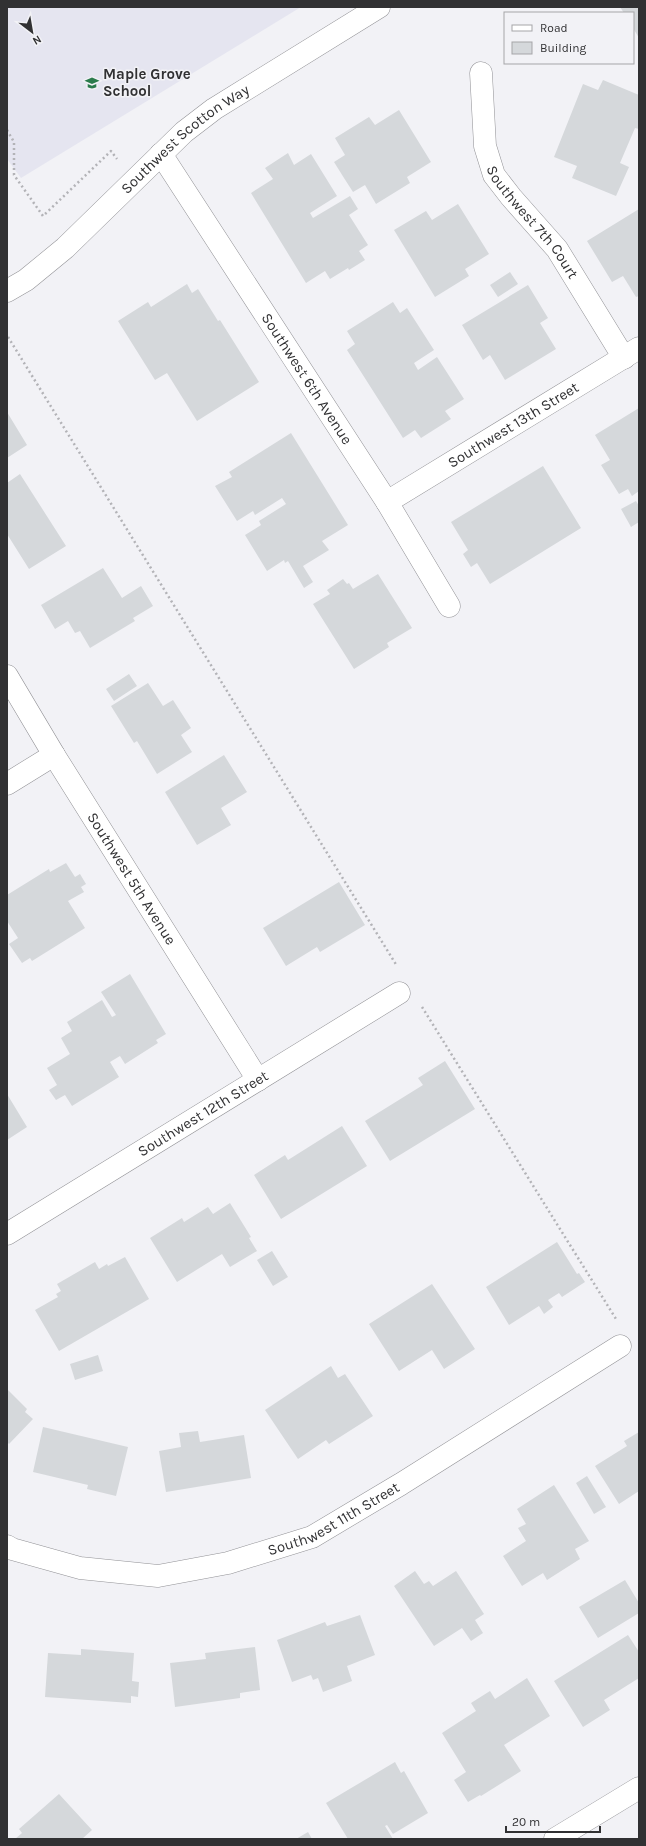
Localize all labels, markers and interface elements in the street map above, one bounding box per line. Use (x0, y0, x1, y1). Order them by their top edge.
north arrow (12, 12, 52, 52)
legend (504, 12, 634, 64)
text: Road (540, 21, 568, 35)
text: N (30, 33, 44, 48)
text: Building (540, 41, 587, 55)
place label: Maple Grove School (103, 65, 191, 100)
school or university icon: Maple Grove School (84, 75, 100, 91)
street label: Southwest Scotton Way (117, 80, 252, 198)
street label: Southwest 7th Court (483, 163, 582, 282)
street label: Southwest 6th Avenue (258, 310, 356, 448)
street label: Southwest 13th Street (445, 378, 582, 472)
street label: Southwest 5th Avenue (83, 809, 180, 948)
street label: Southwest 12th Street (134, 1066, 272, 1160)
street label: Southwest 11th Street (265, 1478, 403, 1559)
scale bar (506, 1808, 600, 1834)
text: 20 m (512, 1815, 540, 1829)

